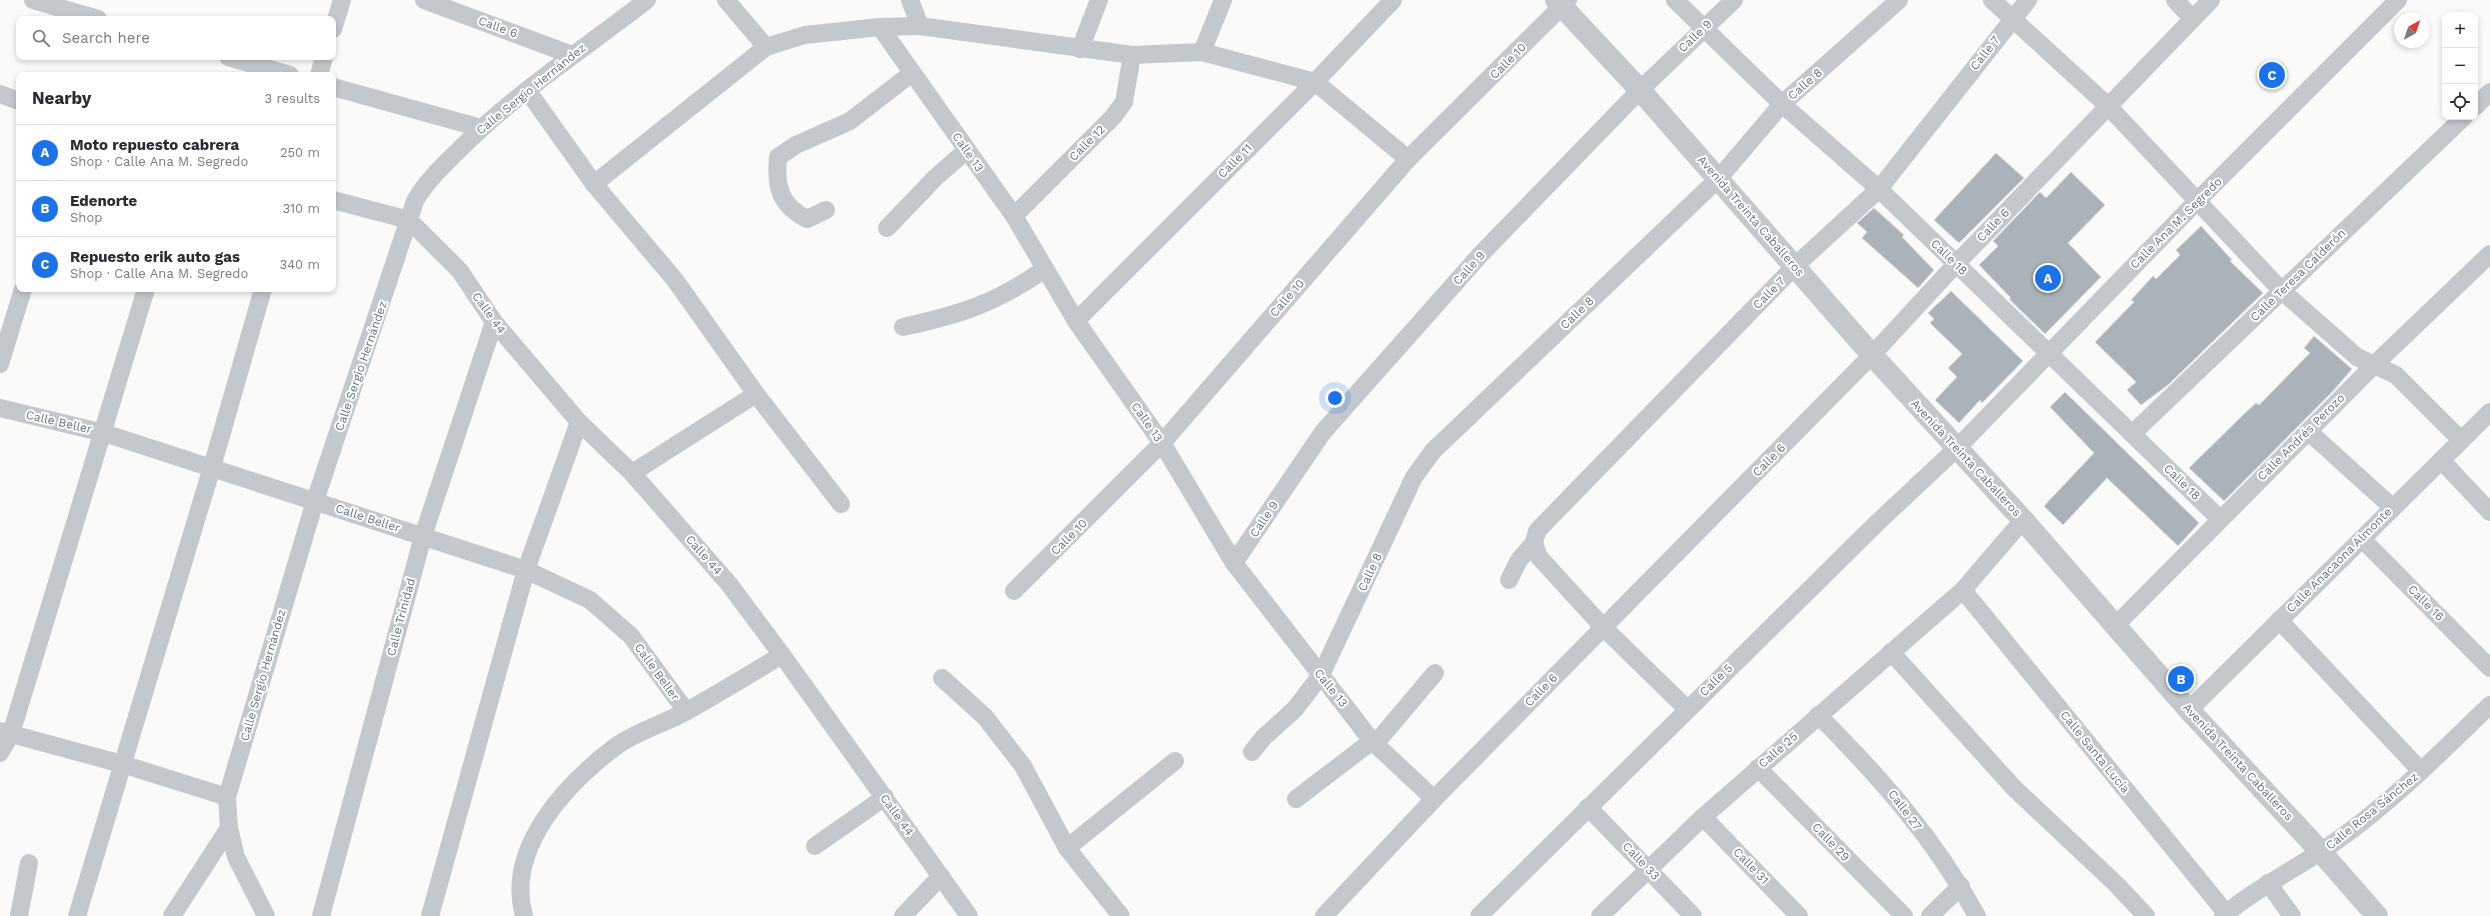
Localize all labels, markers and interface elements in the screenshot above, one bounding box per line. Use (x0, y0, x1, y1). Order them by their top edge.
north arrow (2394, 12, 2430, 48)
map controls (2442, 12, 2478, 120)
button: + (2442, 12, 2478, 48)
street label: Calle 6 (476, 13, 520, 41)
search box (16, 16, 336, 60)
street label: Calle 9 (1675, 17, 1715, 55)
icon: search (30, 27, 52, 49)
text: Search here (62, 29, 150, 47)
street label: Calle 7 (1967, 33, 2003, 73)
street label: Calle 10 (1487, 40, 1529, 82)
street label: Calle Sergio Hernández (474, 41, 588, 137)
button: − (2442, 48, 2478, 84)
pin: C (2259, 60, 2285, 90)
street label: Calle 8 (1785, 65, 1825, 103)
button: locate (2442, 84, 2478, 120)
text: Nearby (32, 88, 91, 108)
text: 3 results (265, 91, 320, 106)
street label: Calle 12 (1066, 122, 1108, 164)
street label: Calle 13 (949, 130, 987, 174)
text: Moto repuesto cabrera (70, 136, 239, 154)
street label: Calle 11 (1215, 141, 1255, 181)
text: A (41, 145, 49, 160)
text: 250 m (280, 145, 320, 160)
street label: Avenida Treinta Caballeros (1695, 153, 1807, 279)
text: Shop · Calle Ana M. Segredo (70, 154, 248, 169)
street label: Calle Ana M. Segredo (2127, 174, 2225, 272)
text: Edenorte (70, 192, 137, 210)
text: B (41, 201, 49, 216)
text: 310 m (282, 201, 320, 216)
street label: Calle 6 (1974, 206, 2012, 244)
text: Shop (70, 210, 102, 225)
street label: Calle Teresa Calderón (2247, 226, 2349, 324)
street label: Calle 18 (1928, 236, 1970, 278)
text: Repuesto erik auto gas (70, 248, 240, 266)
street label: Calle 9 (1450, 248, 1488, 288)
text: C (41, 257, 49, 272)
text: 340 m (280, 257, 320, 272)
pin: A (2035, 263, 2061, 293)
text: Shop · Calle Ana M. Segredo (70, 266, 248, 281)
street label: Calle 7 (1750, 274, 1788, 312)
street label: Calle 10 (1267, 276, 1307, 320)
street label: Calle 44 (469, 289, 509, 337)
street label: Calle 8 (1557, 294, 1597, 332)
street label: Calle Sergio Hernández (332, 299, 390, 433)
your location (1325, 388, 1345, 408)
street label: Calle Andrés Perozo (2255, 391, 2347, 483)
street label: Avenida Treinta Caballeros (1908, 396, 2024, 520)
street label: Calle 13 (1128, 400, 1166, 444)
street label: Calle Beller (25, 408, 93, 436)
street label: Calle 6 (1750, 441, 1788, 479)
street label: Calle 18 (2161, 461, 2203, 503)
street label: Calle 9 (1247, 498, 1281, 540)
street label: Calle Beller (334, 501, 402, 535)
street label: Calle Anacaona Almonte (2284, 504, 2395, 615)
street label: Calle 10 (1048, 516, 1090, 558)
street label: Calle 44 (683, 532, 725, 578)
street label: Calle 8 (1355, 551, 1385, 593)
street label: Calle Trinidad (384, 577, 418, 657)
street label: Calle 16 (2405, 582, 2447, 624)
street label: Calle Sergio Hernández (237, 607, 289, 743)
street label: Calle Beller (632, 641, 683, 703)
street label: Calle 5 (1697, 661, 1735, 699)
pin: B (2168, 664, 2194, 694)
street label: Calle 13 (1311, 666, 1351, 710)
street label: Calle 6 (1522, 671, 1560, 709)
street label: Avenida Treinta Caballeros (2180, 700, 2296, 824)
street label: Calle Santa Lucía (2057, 708, 2133, 796)
street label: Calle 25 (1756, 729, 1800, 771)
street label: Calle Rosa Sánchez (2323, 770, 2421, 852)
street label: Calle 27 (1885, 787, 1925, 833)
street label: Calle 44 (877, 791, 917, 839)
street label: Calle 29 (1809, 820, 1853, 864)
street label: Calle 33 (1620, 839, 1662, 883)
street label: Calle 31 (1730, 845, 1772, 887)

